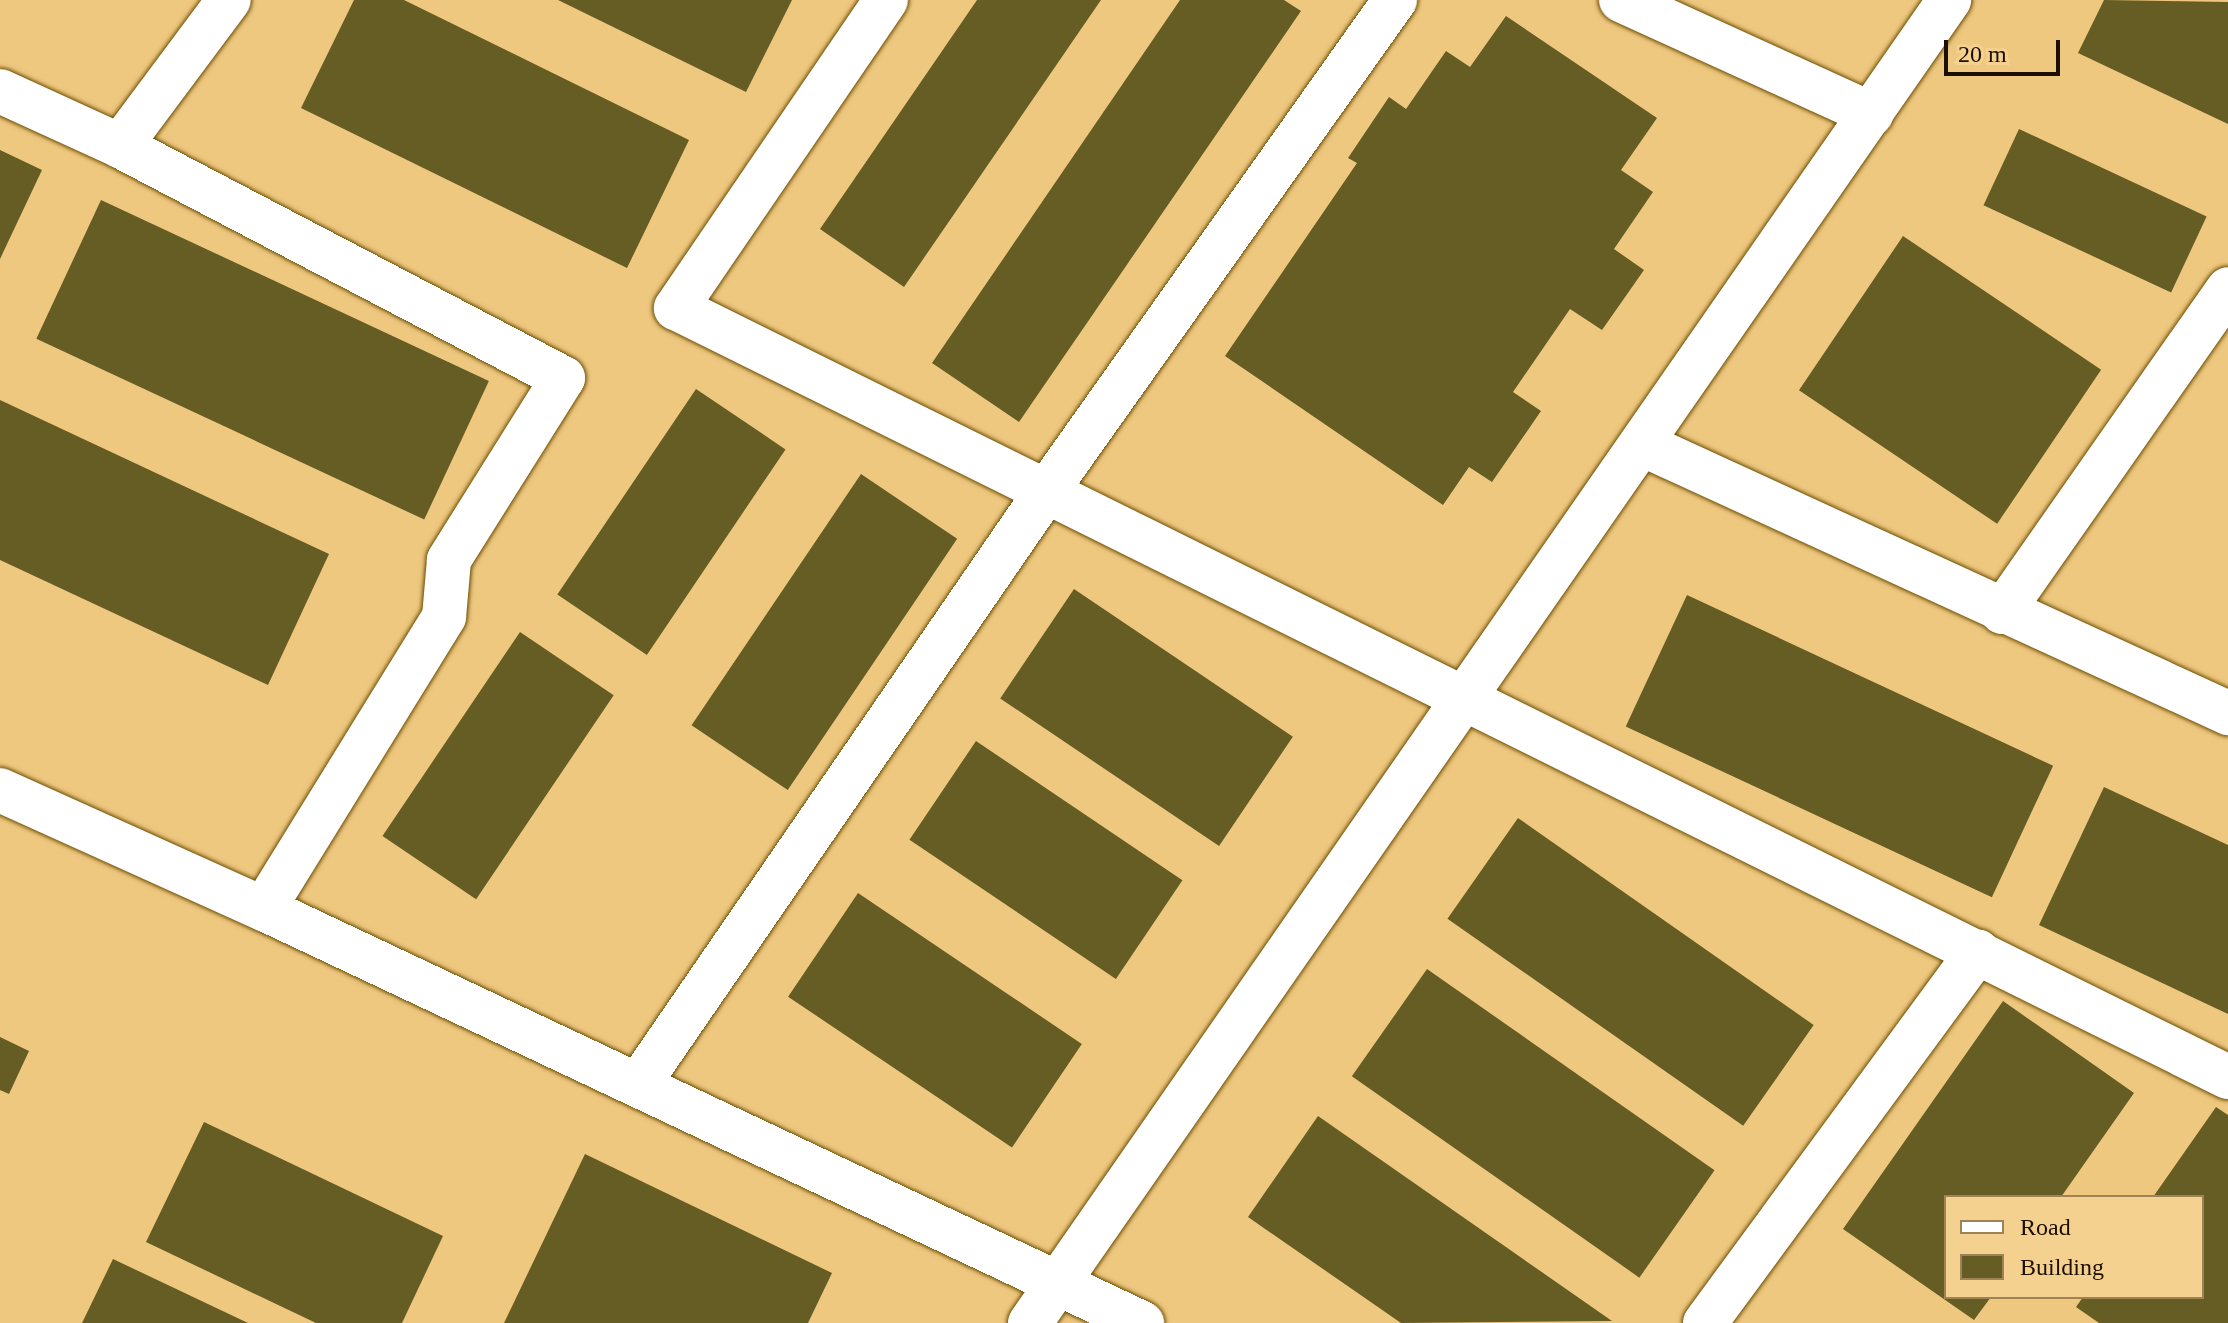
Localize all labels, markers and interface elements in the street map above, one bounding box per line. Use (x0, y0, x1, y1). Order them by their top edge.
scale bar (1948, 24, 2064, 74)
text: 20 m (1958, 41, 2007, 67)
legend (1944, 1195, 2204, 1299)
text: Road (2020, 1214, 2071, 1240)
text: Building (2020, 1254, 2104, 1280)

